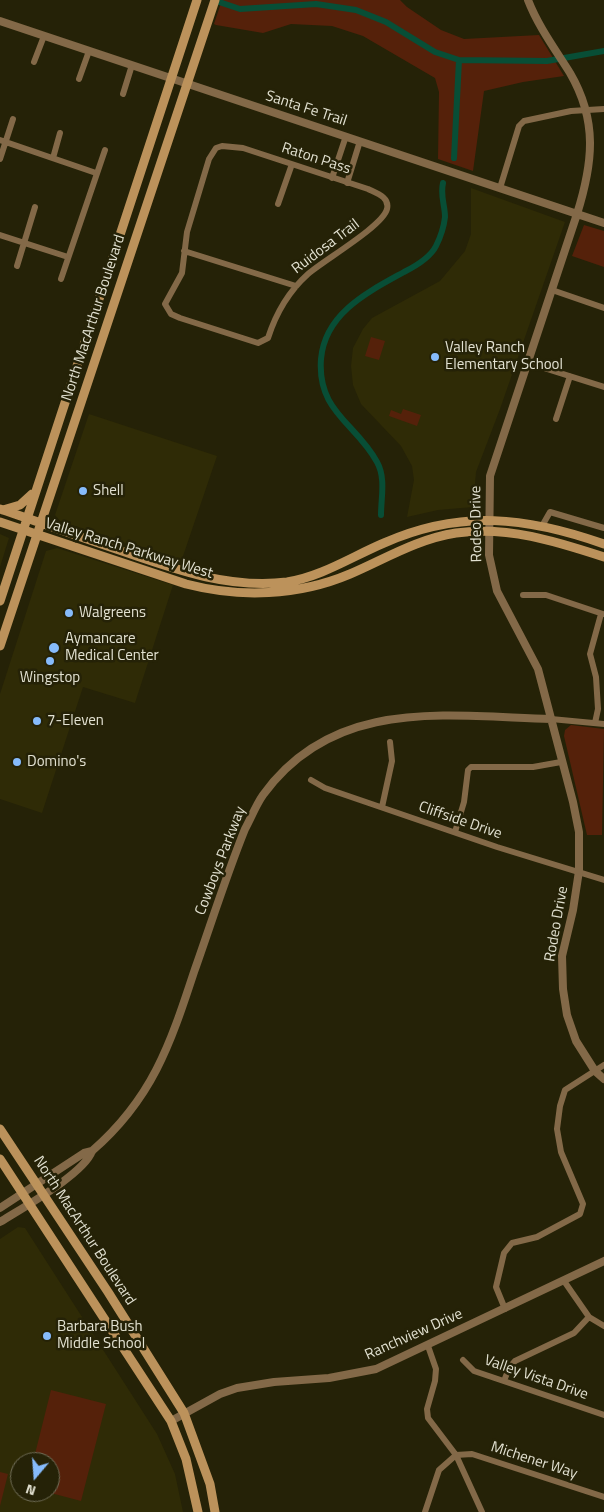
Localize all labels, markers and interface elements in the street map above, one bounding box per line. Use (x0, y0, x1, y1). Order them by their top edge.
street label: Santa Fe Trail (263, 87, 349, 131)
street label: Raton Pass (279, 139, 353, 179)
street label: Ruidosa Trail (289, 216, 363, 278)
street label: North MacArthur Boulevard (59, 233, 129, 403)
place label: Valley Ranch Elementary School (445, 339, 563, 374)
marker: Valley Ranch Elementary School (429, 351, 441, 363)
place label: Shell (93, 482, 124, 500)
marker: Shell (77, 485, 89, 497)
street label: Rodeo Drive (467, 486, 487, 562)
street label: Valley Ranch Parkway West (43, 515, 215, 583)
place label: Walgreens (79, 604, 146, 622)
marker: Walgreens (63, 607, 75, 619)
place label: Aymancare Medical Center (65, 630, 159, 665)
marker: Aymancare Medical Center (47, 641, 61, 655)
marker: Wingstop (44, 655, 56, 667)
place label: Wingstop (20, 669, 80, 687)
place label: 7-Eleven (47, 712, 104, 730)
marker: 7-Eleven (31, 715, 43, 727)
place label: Domino's (27, 753, 86, 771)
marker: Domino's (11, 756, 23, 768)
street label: Cliffside Drive (416, 798, 504, 844)
street label: Cowboys Parkway (192, 804, 250, 918)
street label: Rodeo Drive (541, 885, 573, 963)
street label: North MacArthur Boulevard (29, 1153, 139, 1309)
street label: Ranchview Drive (362, 1305, 466, 1365)
place label: Barbara Bush Middle School (57, 1318, 145, 1353)
marker: Barbara Bush Middle School (41, 1330, 53, 1342)
street label: Valley Vista Drive (482, 1352, 590, 1404)
street label: Michener Way (488, 1439, 580, 1483)
north arrow (10, 1452, 60, 1502)
text: N (23, 1479, 38, 1502)

